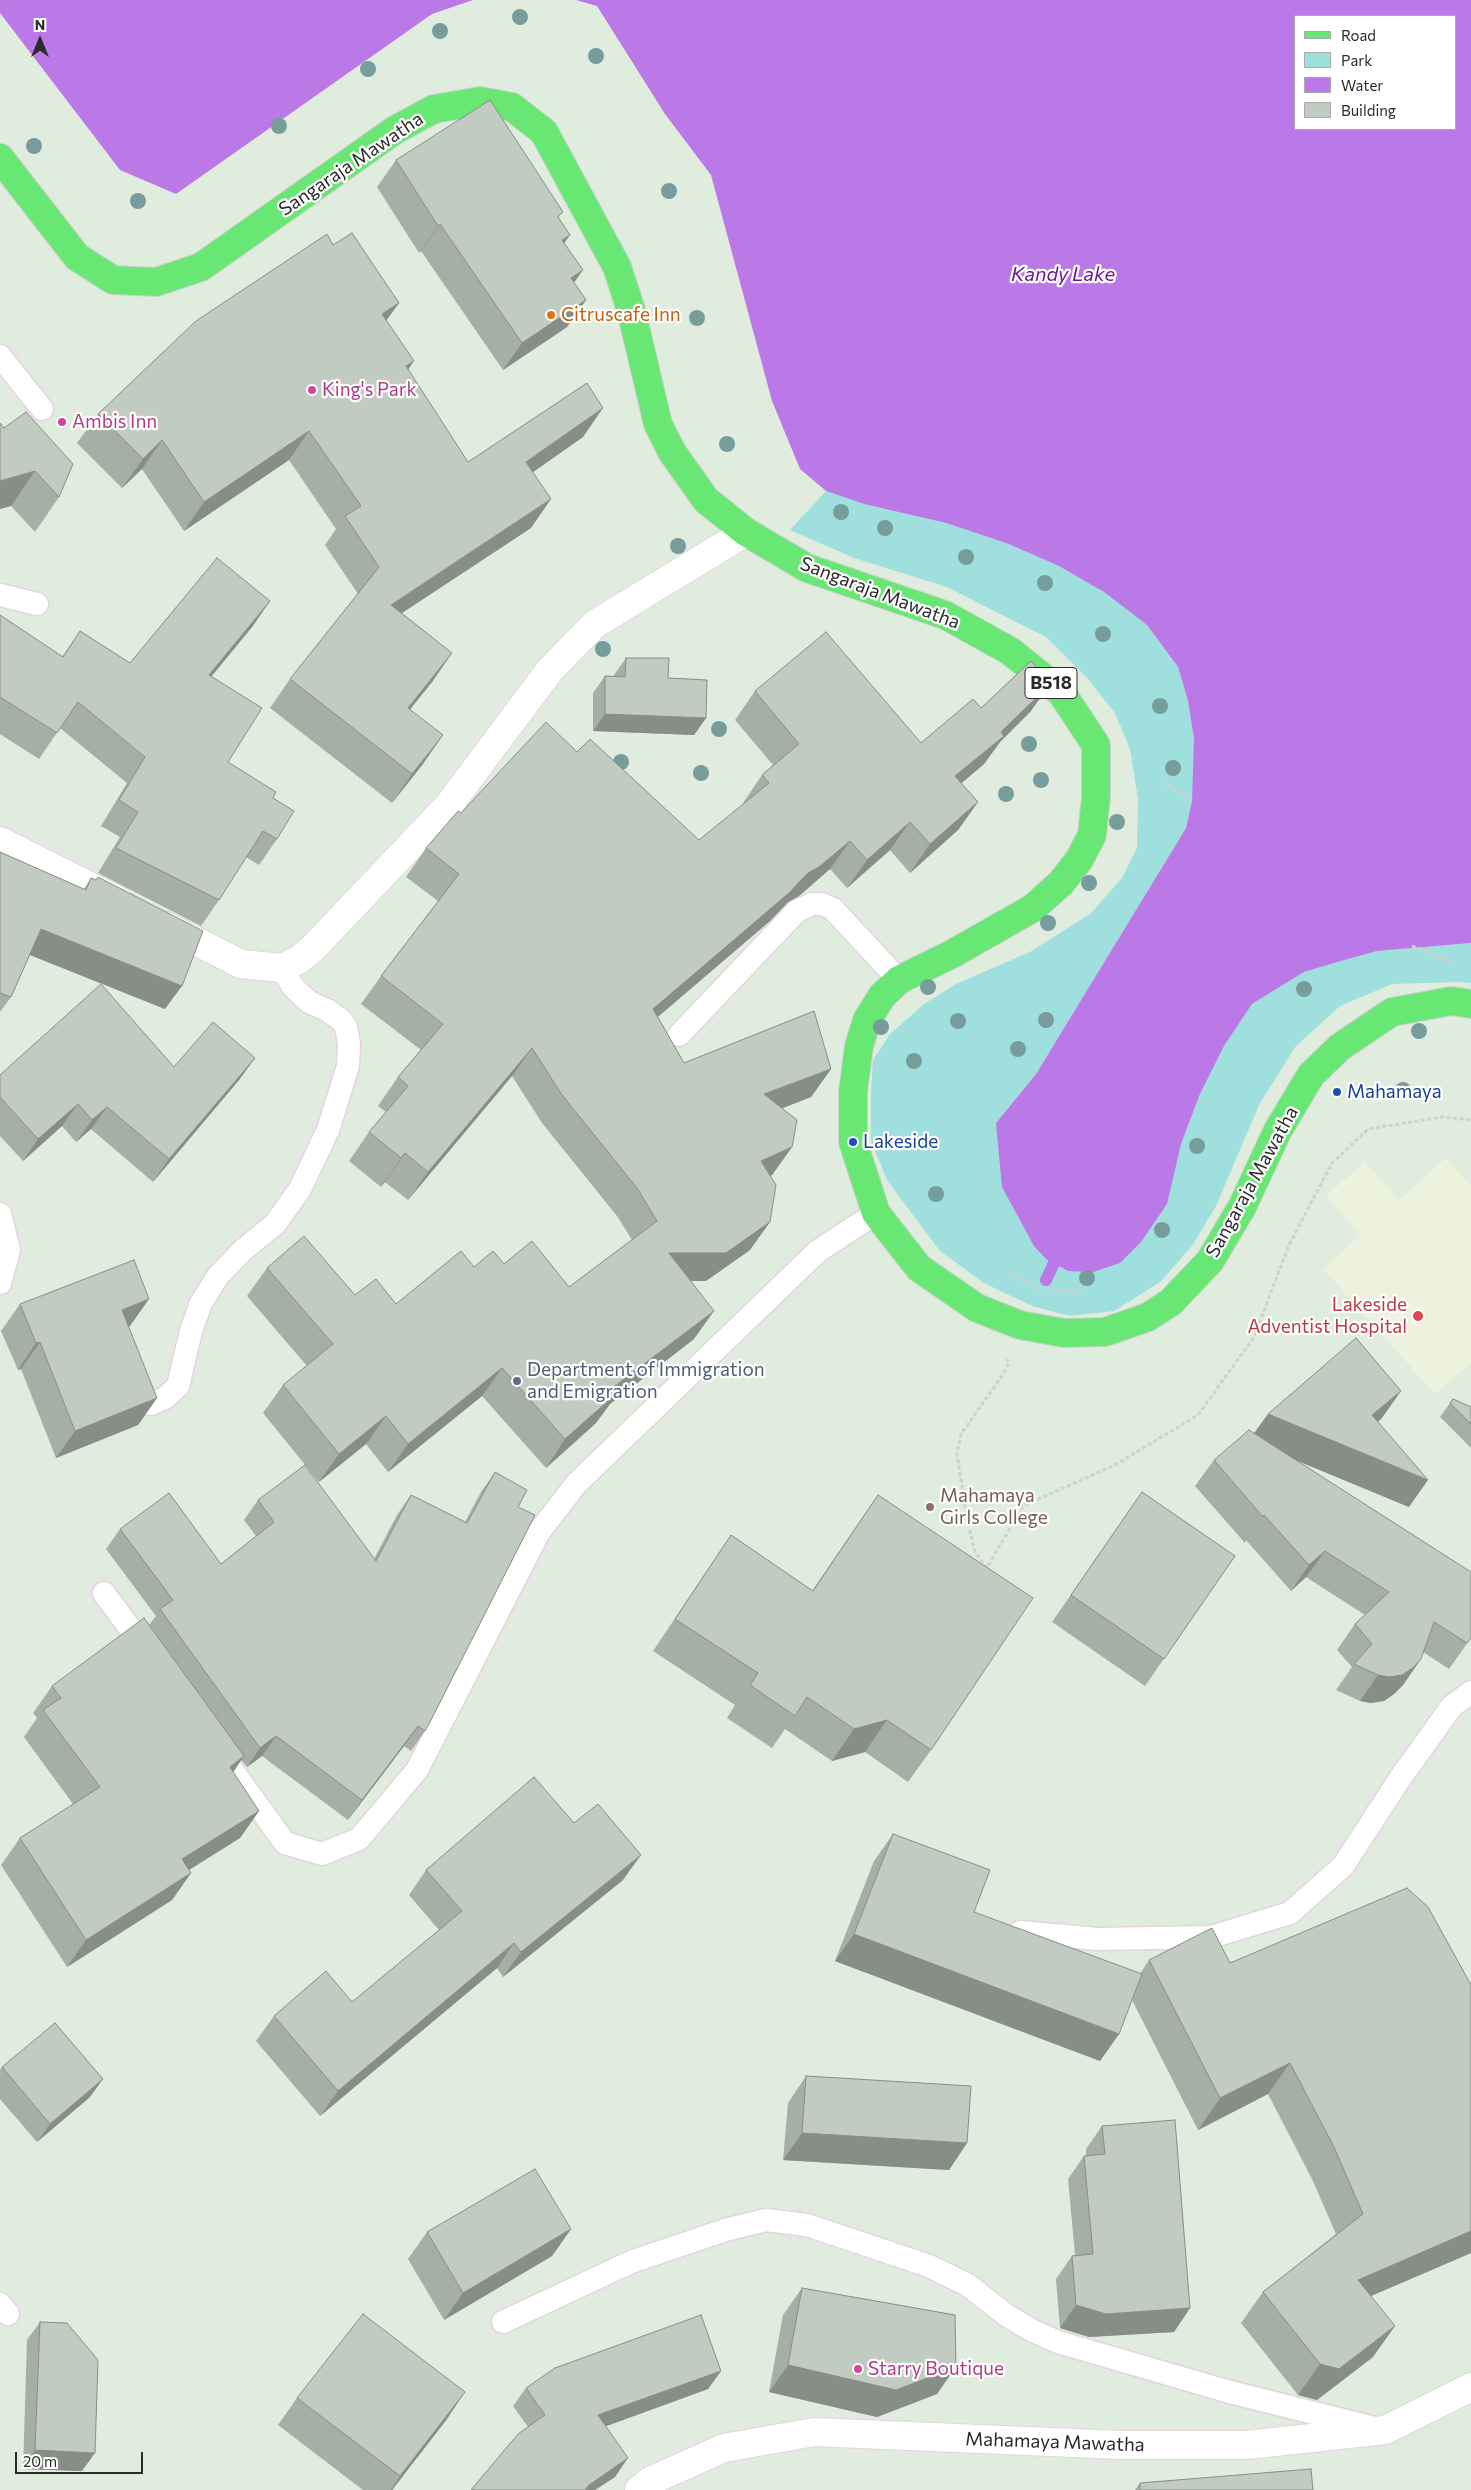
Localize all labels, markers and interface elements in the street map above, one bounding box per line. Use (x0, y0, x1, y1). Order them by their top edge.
north arrow (15, 15, 65, 65)
legend (1294, 15, 1456, 130)
text: N (35, 16, 45, 33)
text: Road (1341, 26, 1376, 44)
text: Park (1341, 51, 1372, 69)
text: Water (1341, 76, 1383, 94)
text: Building (1341, 101, 1396, 119)
street label: Sangaraja Mawatha (275, 107, 427, 221)
water label: Kandy Lake (1011, 262, 1115, 286)
place label: Citruscafe Inn (561, 304, 681, 326)
marker: Citruscafe Inn (545, 309, 557, 321)
place label: King's Park (322, 379, 417, 401)
marker: King's Park (306, 384, 318, 396)
place label: Ambis Inn (72, 411, 157, 433)
marker: Ambis Inn (56, 416, 68, 428)
street label: Sangaraja Mawatha (797, 552, 963, 634)
road number: B518 (1025, 668, 1077, 698)
place label: Mahamaya (1347, 1081, 1442, 1103)
marker: Mahamaya (1331, 1086, 1343, 1098)
street label: Sangaraja Mawatha (1201, 1103, 1303, 1261)
place label: Lakeside (863, 1131, 938, 1153)
marker: Lakeside (847, 1136, 859, 1148)
place label: Lakeside Adventist Hospital (1248, 1294, 1407, 1338)
marker: Lakeside Adventist Hospital (1411, 1309, 1425, 1323)
place label: Department of Immigration and Emigration (527, 1359, 765, 1403)
marker: Department of Immigration and Emigration (511, 1375, 523, 1387)
place label: Mahamaya Girls College (940, 1485, 1048, 1529)
marker: Mahamaya Girls College (924, 1501, 936, 1513)
place label: Starry Boutique (868, 2358, 1004, 2380)
marker: Starry Boutique (852, 2363, 864, 2375)
street label: Mahamaya Mawatha (965, 2427, 1145, 2457)
scale bar (18, 2442, 145, 2474)
text: 20 m (23, 2452, 57, 2470)

